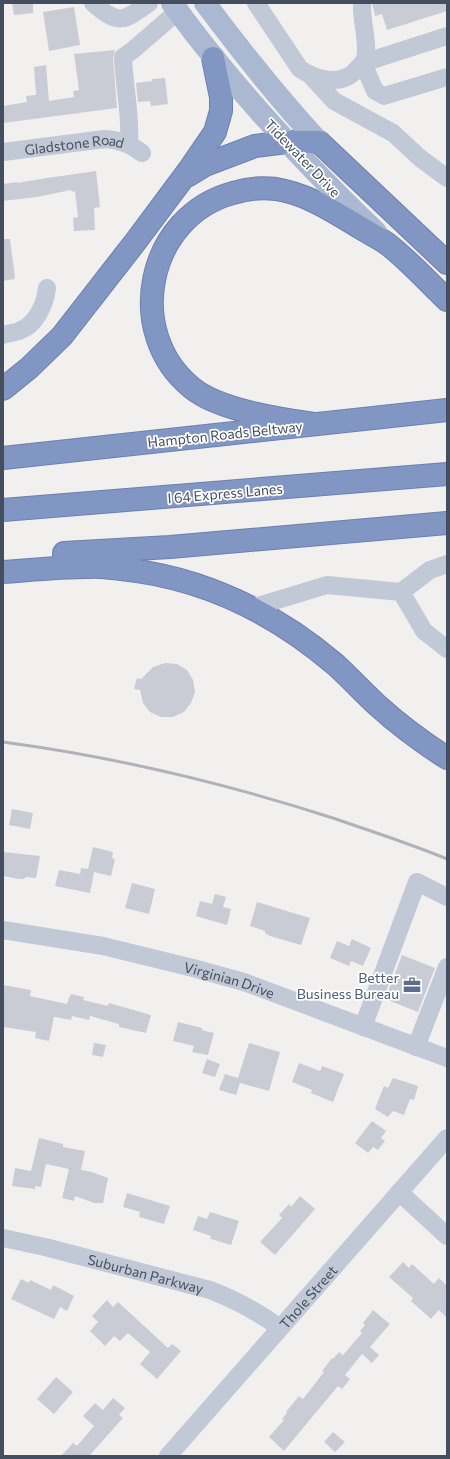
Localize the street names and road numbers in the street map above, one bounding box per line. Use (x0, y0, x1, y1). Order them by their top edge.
street label: Tidewater Drive (262, 116, 344, 200)
street label: Gladstone Road (24, 130, 126, 158)
street label: Hampton Roads Beltway (147, 417, 303, 451)
street label: I 64 Express Lanes (167, 480, 283, 506)
street label: Virginian Drive (183, 958, 277, 1001)
street label: Suburban Parkway (86, 1250, 205, 1296)
street label: Thole Street (275, 1261, 340, 1332)

